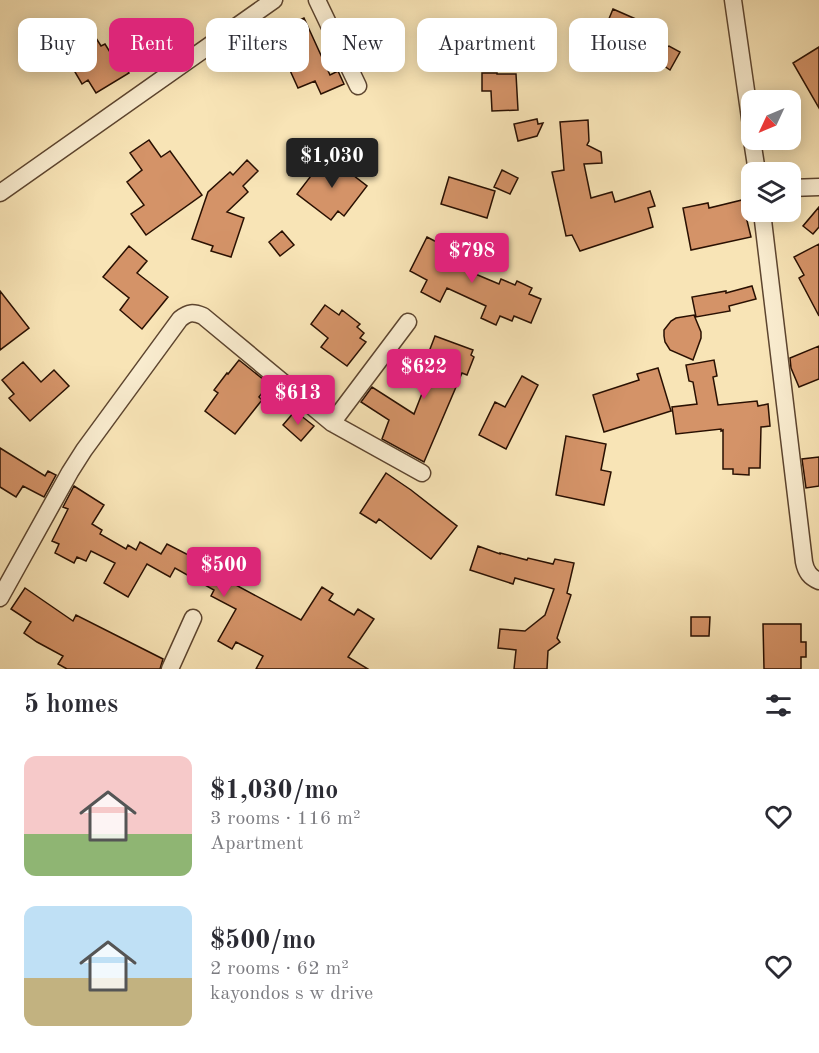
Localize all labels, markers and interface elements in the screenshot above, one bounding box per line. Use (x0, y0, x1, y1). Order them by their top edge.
chip: Buy (18, 18, 97, 72)
chip: Rent (109, 18, 194, 72)
chip: Filters (206, 18, 309, 72)
chip: New (321, 18, 405, 72)
chip: Apartment (417, 18, 557, 72)
chip: House (569, 18, 668, 72)
north arrow (741, 90, 801, 150)
map controls (741, 90, 801, 222)
pin: $1,030 (283, 138, 381, 189)
text: $1,030 (300, 147, 364, 167)
button: layers (741, 162, 801, 222)
pin: $798 (436, 233, 508, 284)
text: $798 (449, 242, 495, 262)
pin: $622 (388, 349, 460, 400)
text: $622 (401, 358, 447, 378)
pin: $613 (262, 375, 334, 426)
text: $613 (275, 384, 321, 404)
pin: $500 (188, 547, 260, 598)
text: $500 (201, 556, 247, 576)
icon: filters (762, 689, 795, 722)
text: 5 homes (24, 692, 118, 718)
text: $1,030/mo (210, 778, 338, 804)
icon: home (72, 780, 144, 852)
icon: heart (762, 800, 795, 833)
text: 3 rooms · 116 m² (210, 809, 360, 829)
text: Apartment (210, 834, 304, 854)
text: $500/mo (210, 928, 316, 954)
icon: home (72, 930, 144, 1002)
icon: heart (762, 950, 795, 983)
text: 2 rooms · 62 m² (210, 959, 349, 979)
text: kayondos s w drive (210, 984, 373, 1004)

